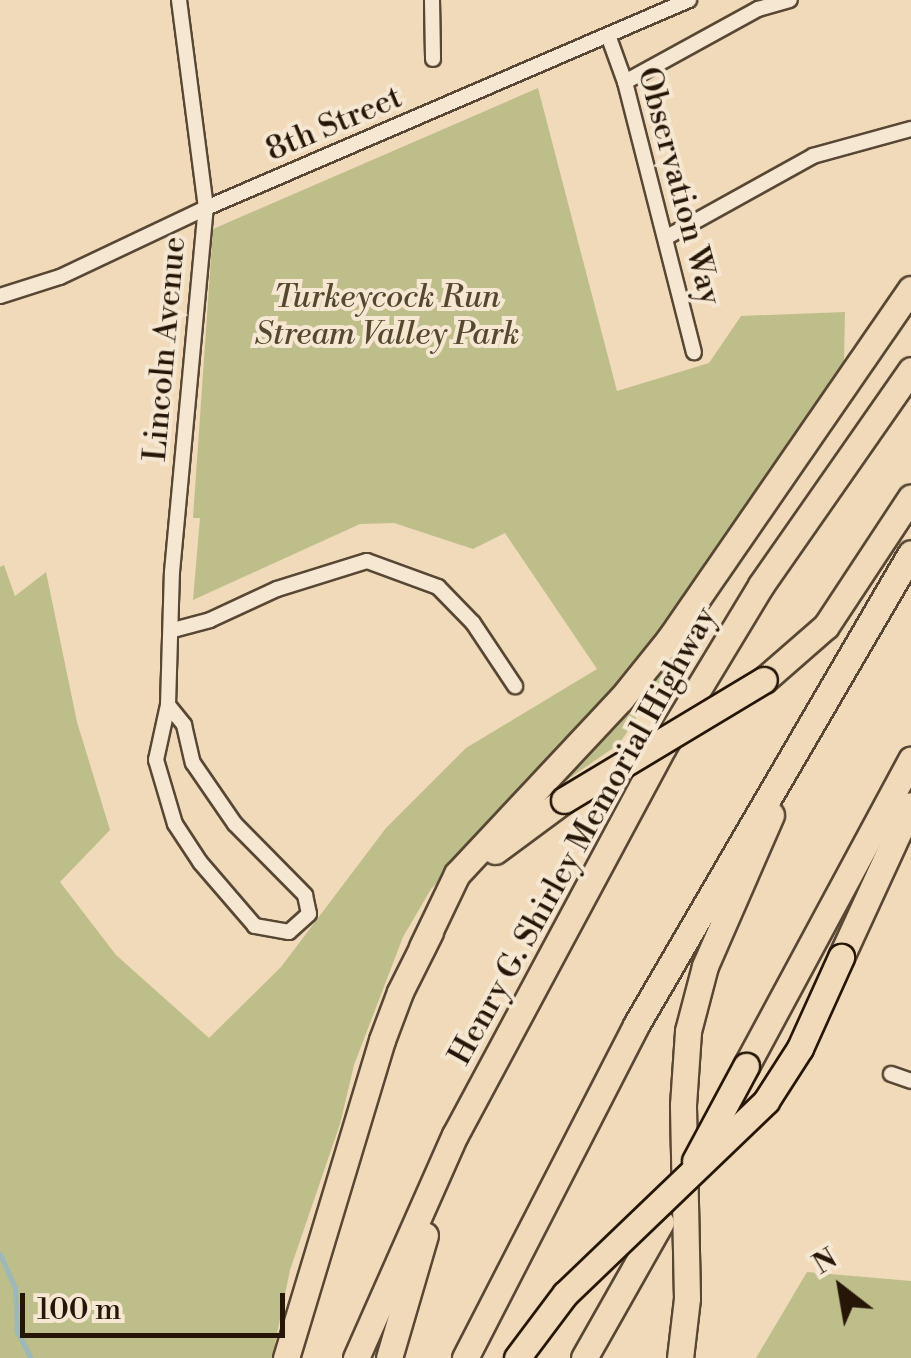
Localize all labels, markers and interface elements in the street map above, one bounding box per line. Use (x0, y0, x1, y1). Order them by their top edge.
street label: Observation Way (629, 63, 729, 309)
street label: 8th Street (260, 78, 408, 170)
street label: Lincoln Avenue (136, 235, 194, 463)
park label: Turkeycock Run Stream Valley Park (254, 279, 520, 354)
street label: Henry G. Shirley Memorial Highway (441, 600, 725, 1072)
north arrow (791, 1238, 891, 1338)
text: N (807, 1241, 844, 1283)
scale bar (25, 1273, 290, 1335)
text: 100 m (37, 1291, 121, 1329)

